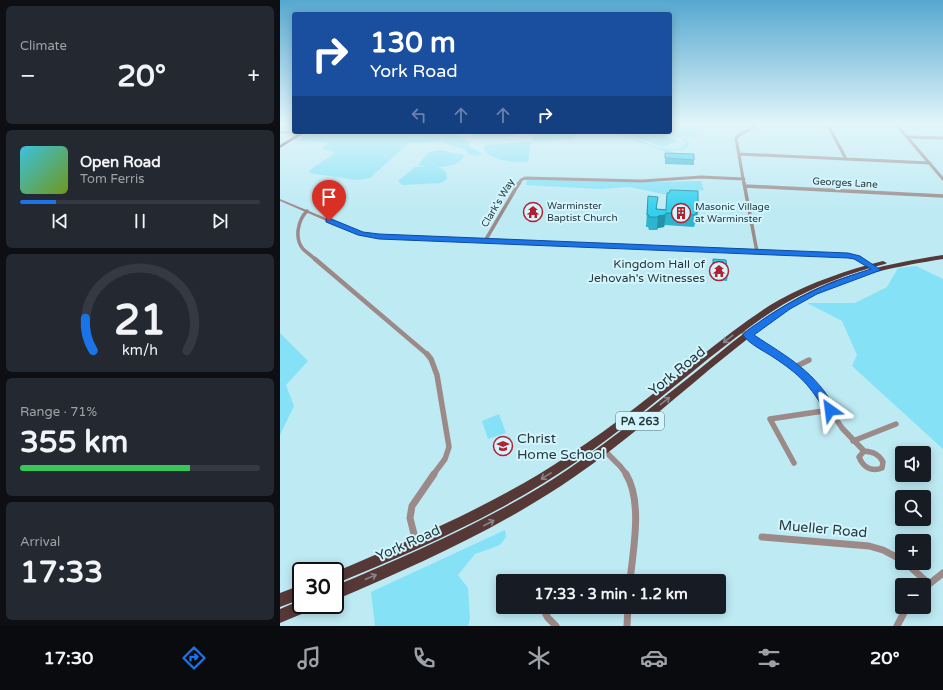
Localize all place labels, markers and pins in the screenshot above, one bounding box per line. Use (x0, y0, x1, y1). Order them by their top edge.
pin (312, 180, 346, 221)
place label: Warminster Baptist Church (547, 200, 618, 224)
temple icon: Warminster Baptist Church (522, 201, 544, 223)
place label: Masonic Village at Warminster (695, 201, 770, 225)
building icon: Masonic Village at Warminster (670, 202, 692, 224)
place label: Kingdom Hall of Jehovah's Witnesses (588, 257, 705, 285)
temple icon: Kingdom Hall of Jehovah's Witnesses (708, 260, 730, 282)
place label: Christ Home School (517, 430, 605, 463)
school or university icon: Christ Home School (492, 435, 514, 457)

